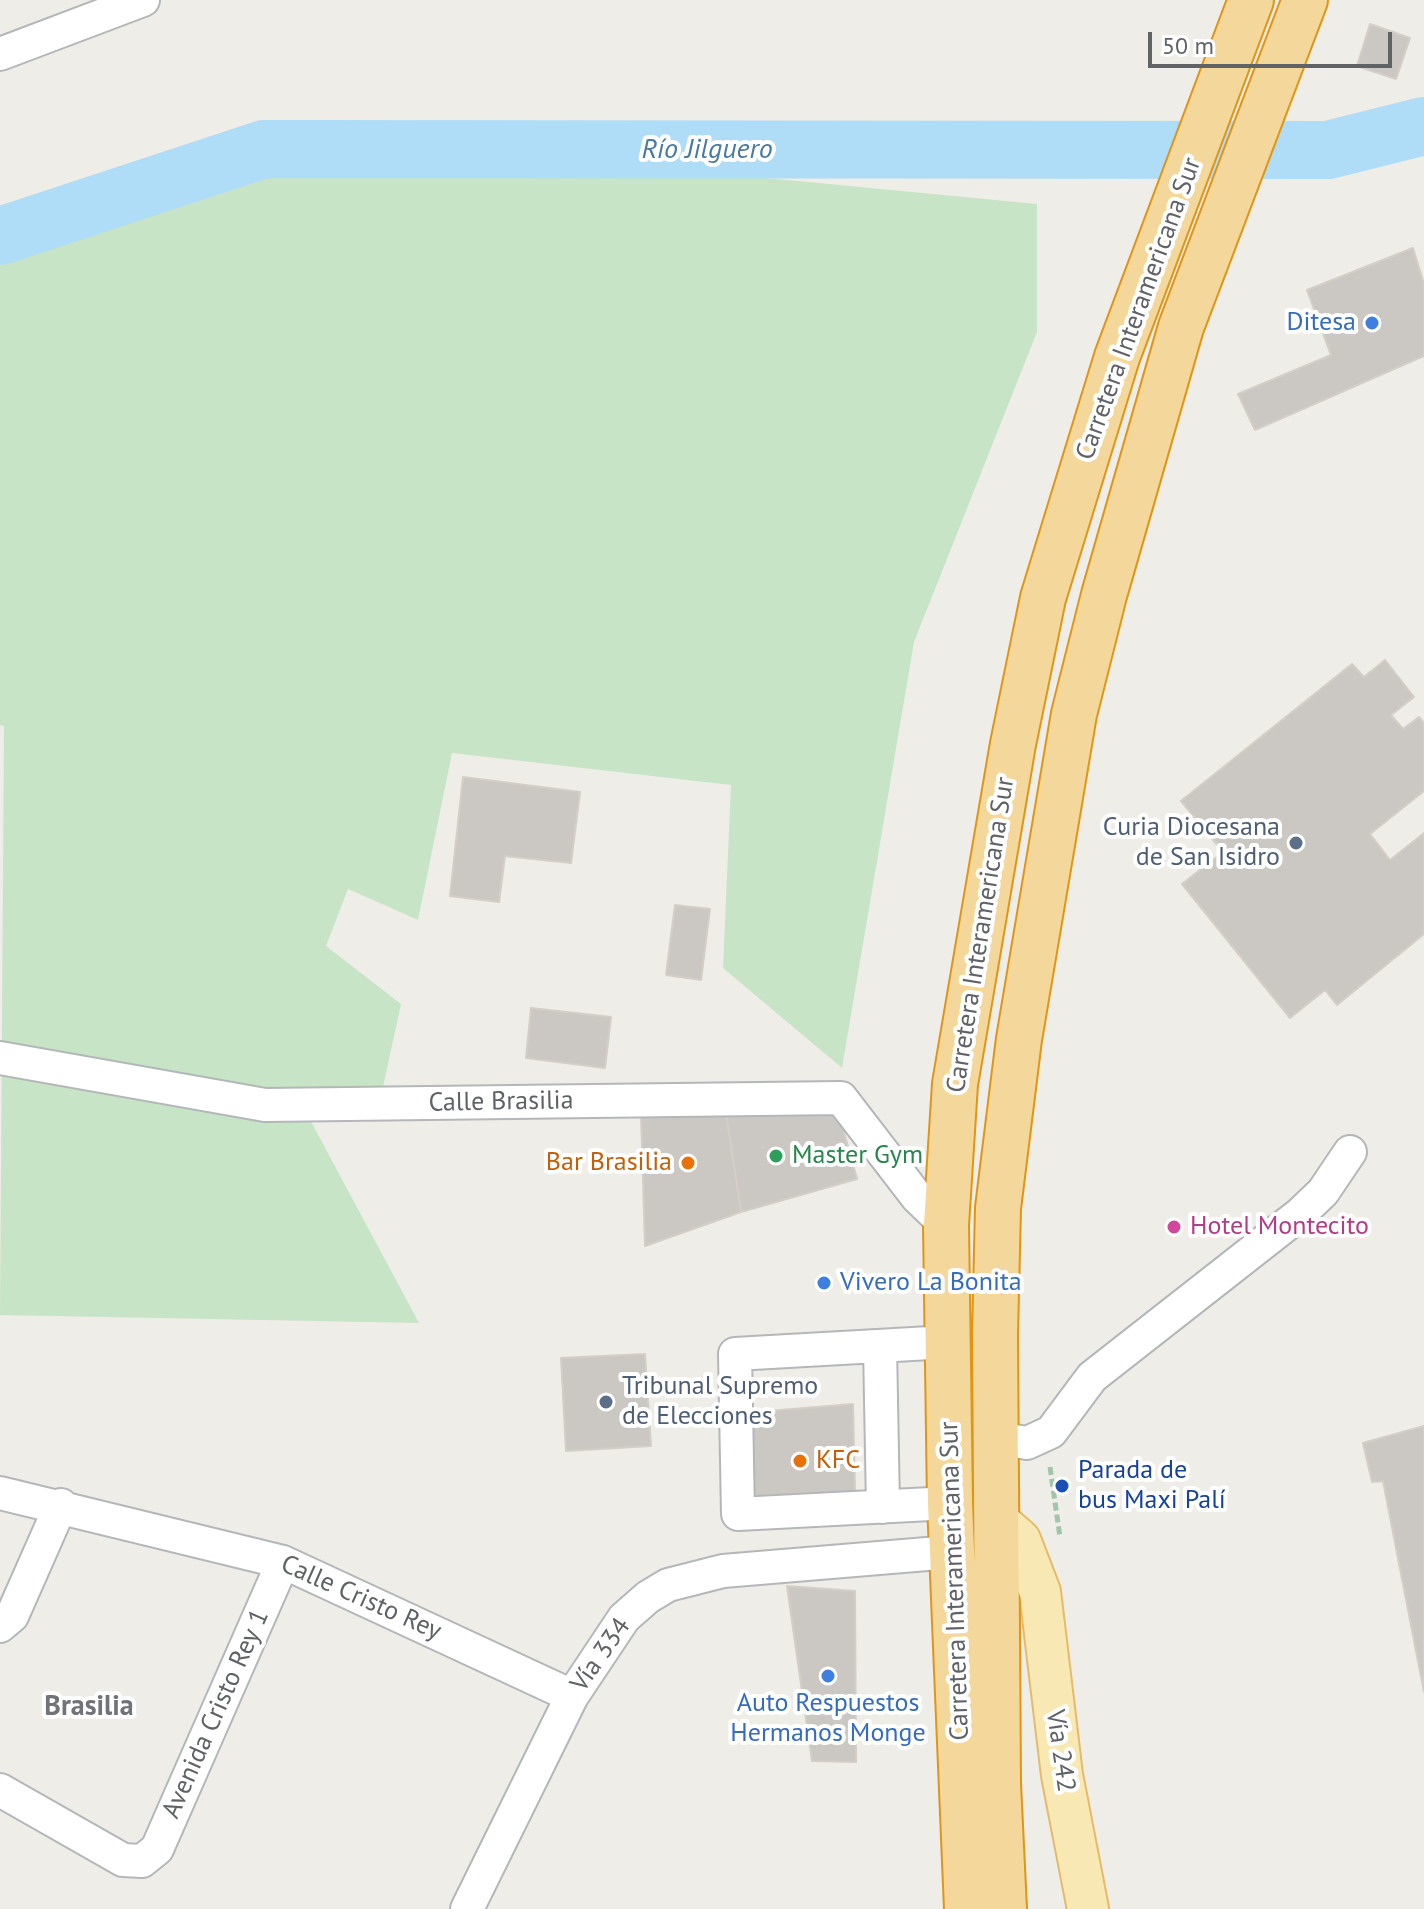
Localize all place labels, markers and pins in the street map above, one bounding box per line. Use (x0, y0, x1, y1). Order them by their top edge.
place label: Ditesa (1286, 307, 1356, 339)
marker: Ditesa (1363, 314, 1381, 332)
place label: Curia Diocesana de San Isidro (1103, 812, 1280, 874)
marker: Curia Diocesana de San Isidro (1287, 834, 1305, 852)
place label: Master Gym (792, 1140, 923, 1172)
place label: Bar Brasilia (546, 1147, 672, 1179)
marker: Master Gym (767, 1147, 785, 1165)
marker: Bar Brasilia (679, 1154, 697, 1172)
place label: Hotel Montecito (1190, 1211, 1369, 1243)
marker: Hotel Montecito (1165, 1218, 1183, 1236)
place label: Vivero La Bonita (840, 1267, 1022, 1299)
marker: Vivero La Bonita (815, 1274, 833, 1292)
place label: Tribunal Supremo de Elecciones (622, 1371, 818, 1432)
marker: Tribunal Supremo de Elecciones (597, 1393, 615, 1411)
place label: KFC (816, 1445, 860, 1477)
marker: KFC (791, 1452, 809, 1470)
place label: Parada de bus Maxi Palí (1078, 1455, 1226, 1516)
marker: Parada de bus Maxi Palí (1053, 1477, 1071, 1495)
marker: Auto Respuestos Hermanos Monge (819, 1667, 837, 1685)
place label: Auto Respuestos Hermanos Monge (730, 1688, 926, 1750)

